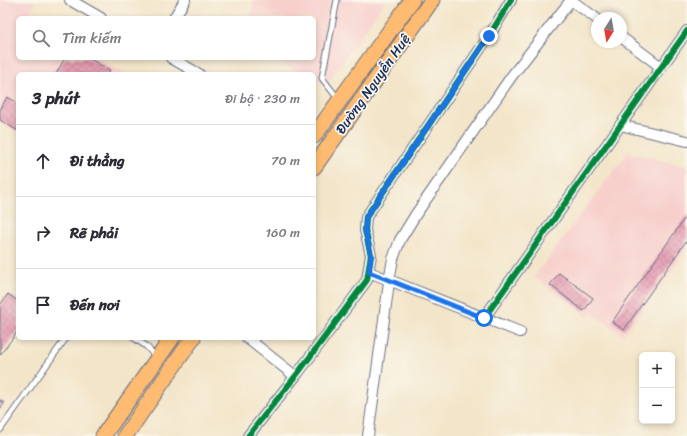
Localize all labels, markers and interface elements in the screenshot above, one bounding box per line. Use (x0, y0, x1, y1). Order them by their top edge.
north arrow (591, 12, 627, 48)
search box (16, 16, 316, 60)
text: Tìm kiếm (62, 25, 121, 51)
icon: search (30, 27, 52, 49)
route end (480, 27, 498, 45)
street label: Đường Nguyễn Huệ (329, 28, 418, 140)
text: 3 phút (32, 83, 80, 113)
text: Đi bộ · 230 m (225, 87, 300, 110)
text: Đi thẳng (70, 148, 125, 174)
text: 70 m (271, 149, 300, 172)
icon: ahead (32, 150, 54, 172)
text: Rẽ phải (70, 220, 118, 246)
text: 160 m (265, 221, 300, 244)
icon: right (32, 222, 54, 244)
text: Đến nơi (70, 292, 120, 318)
icon: arrive (32, 294, 54, 316)
route start (475, 309, 493, 327)
map controls (639, 352, 675, 424)
button: + (639, 352, 675, 388)
button: − (639, 388, 675, 424)

